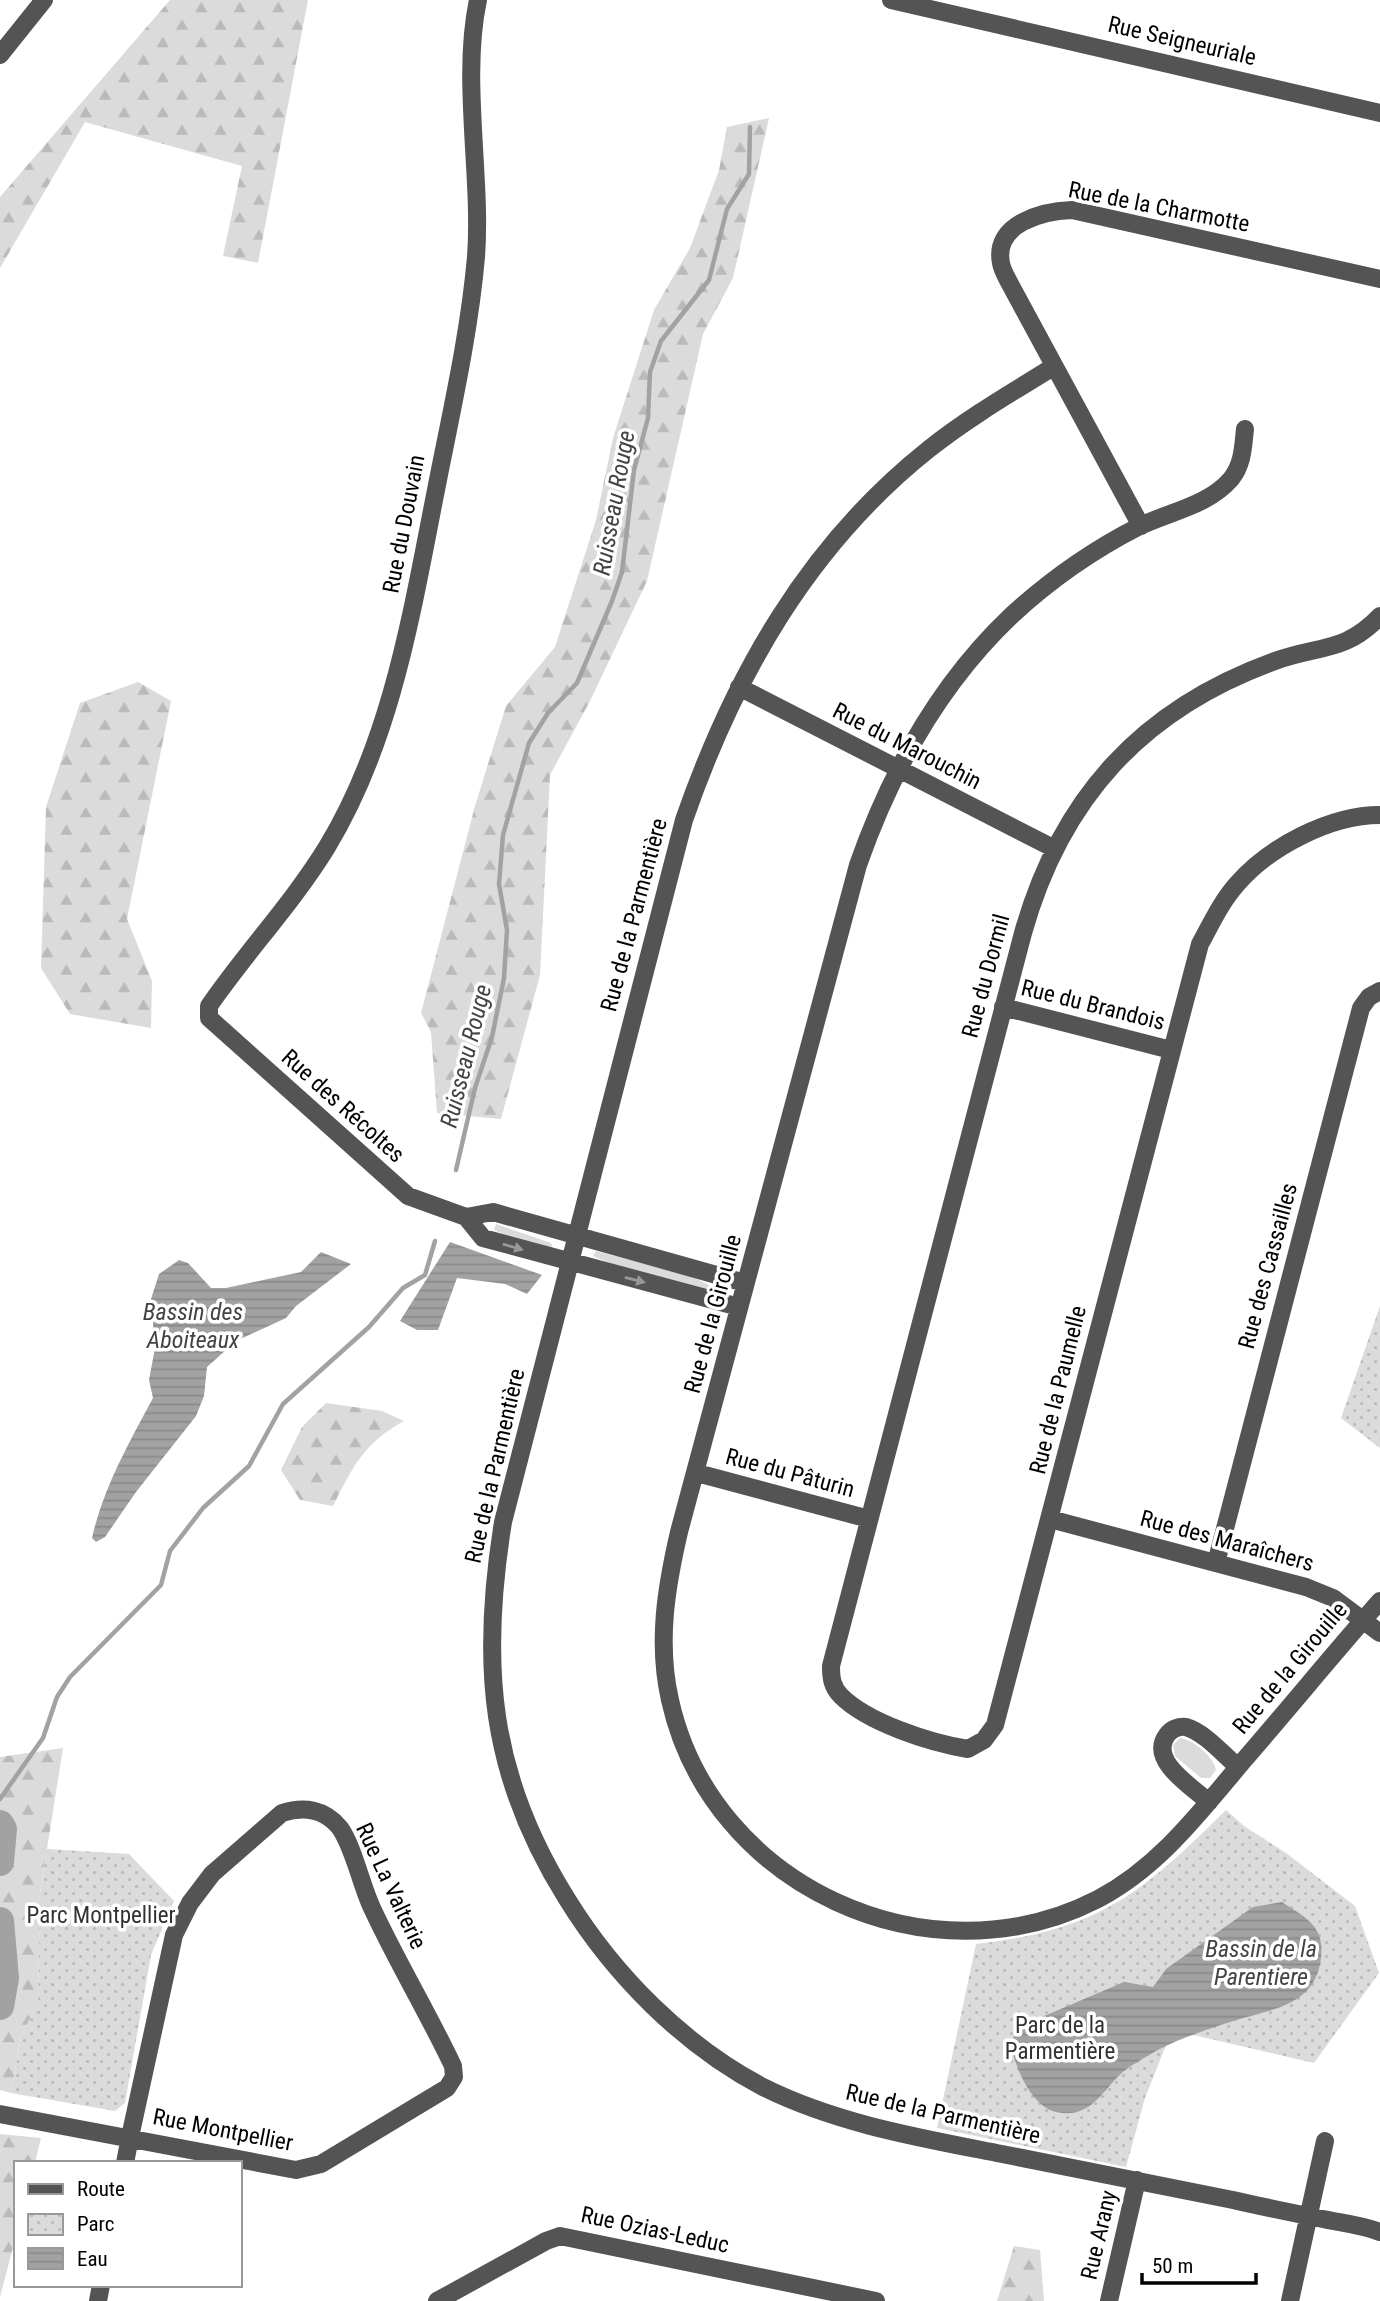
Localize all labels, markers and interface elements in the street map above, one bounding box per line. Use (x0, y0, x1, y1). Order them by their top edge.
street label: Rue Seigneuriale (1105, 11, 1259, 71)
street label: Rue de la Charmotte (1066, 176, 1252, 238)
water label: Ruisseau Rouge (587, 428, 641, 578)
street label: Rue du Douvain (377, 453, 431, 595)
street label: Rue du Marouchin (828, 697, 986, 795)
street label: Rue de la Parmentière (595, 816, 673, 1014)
street label: Rue du Dormil (957, 911, 1015, 1041)
street label: Rue du Brandois (1018, 974, 1168, 1036)
water label: Ruisseau Rouge (435, 981, 497, 1131)
street label: Rue des Récoltes (276, 1044, 410, 1168)
street label: Rue des Cassailles (1233, 1180, 1303, 1352)
street label: Rue de la Girouille (679, 1232, 747, 1396)
one-way arrow (503, 1242, 524, 1252)
one-way arrow (625, 1275, 647, 1286)
water label: Bassin des Aboiteaux (143, 1298, 243, 1354)
street label: Rue de la Paumelle (1024, 1303, 1092, 1477)
street label: Rue de la Parmentière (459, 1366, 531, 1566)
street label: Rue du Pâturin (723, 1443, 857, 1503)
street label: Rue des Maraîchers (1137, 1505, 1317, 1577)
street label: Rue de la Girouille (1227, 1597, 1353, 1739)
street label: Rue La Valterie (350, 1819, 432, 1953)
park label: Parc Montpellier (27, 1902, 175, 1929)
water label: Bassin de la Parentiere (1205, 1935, 1317, 1991)
park label: Parc de la Parmentière (1005, 2012, 1115, 2065)
street label: Rue de la Parmentière (843, 2078, 1043, 2150)
street label: Rue Montpellier (151, 2103, 295, 2157)
legend (14, 2161, 242, 2287)
text: Route (77, 2177, 125, 2201)
street label: Rue Arany (1076, 2187, 1122, 2282)
street label: Rue Ozias-Leduc (579, 2201, 731, 2259)
text: Parc (77, 2212, 115, 2236)
scale bar (1142, 2242, 1256, 2286)
text: Eau (77, 2247, 108, 2271)
text: 50 m (1152, 2254, 1193, 2278)

